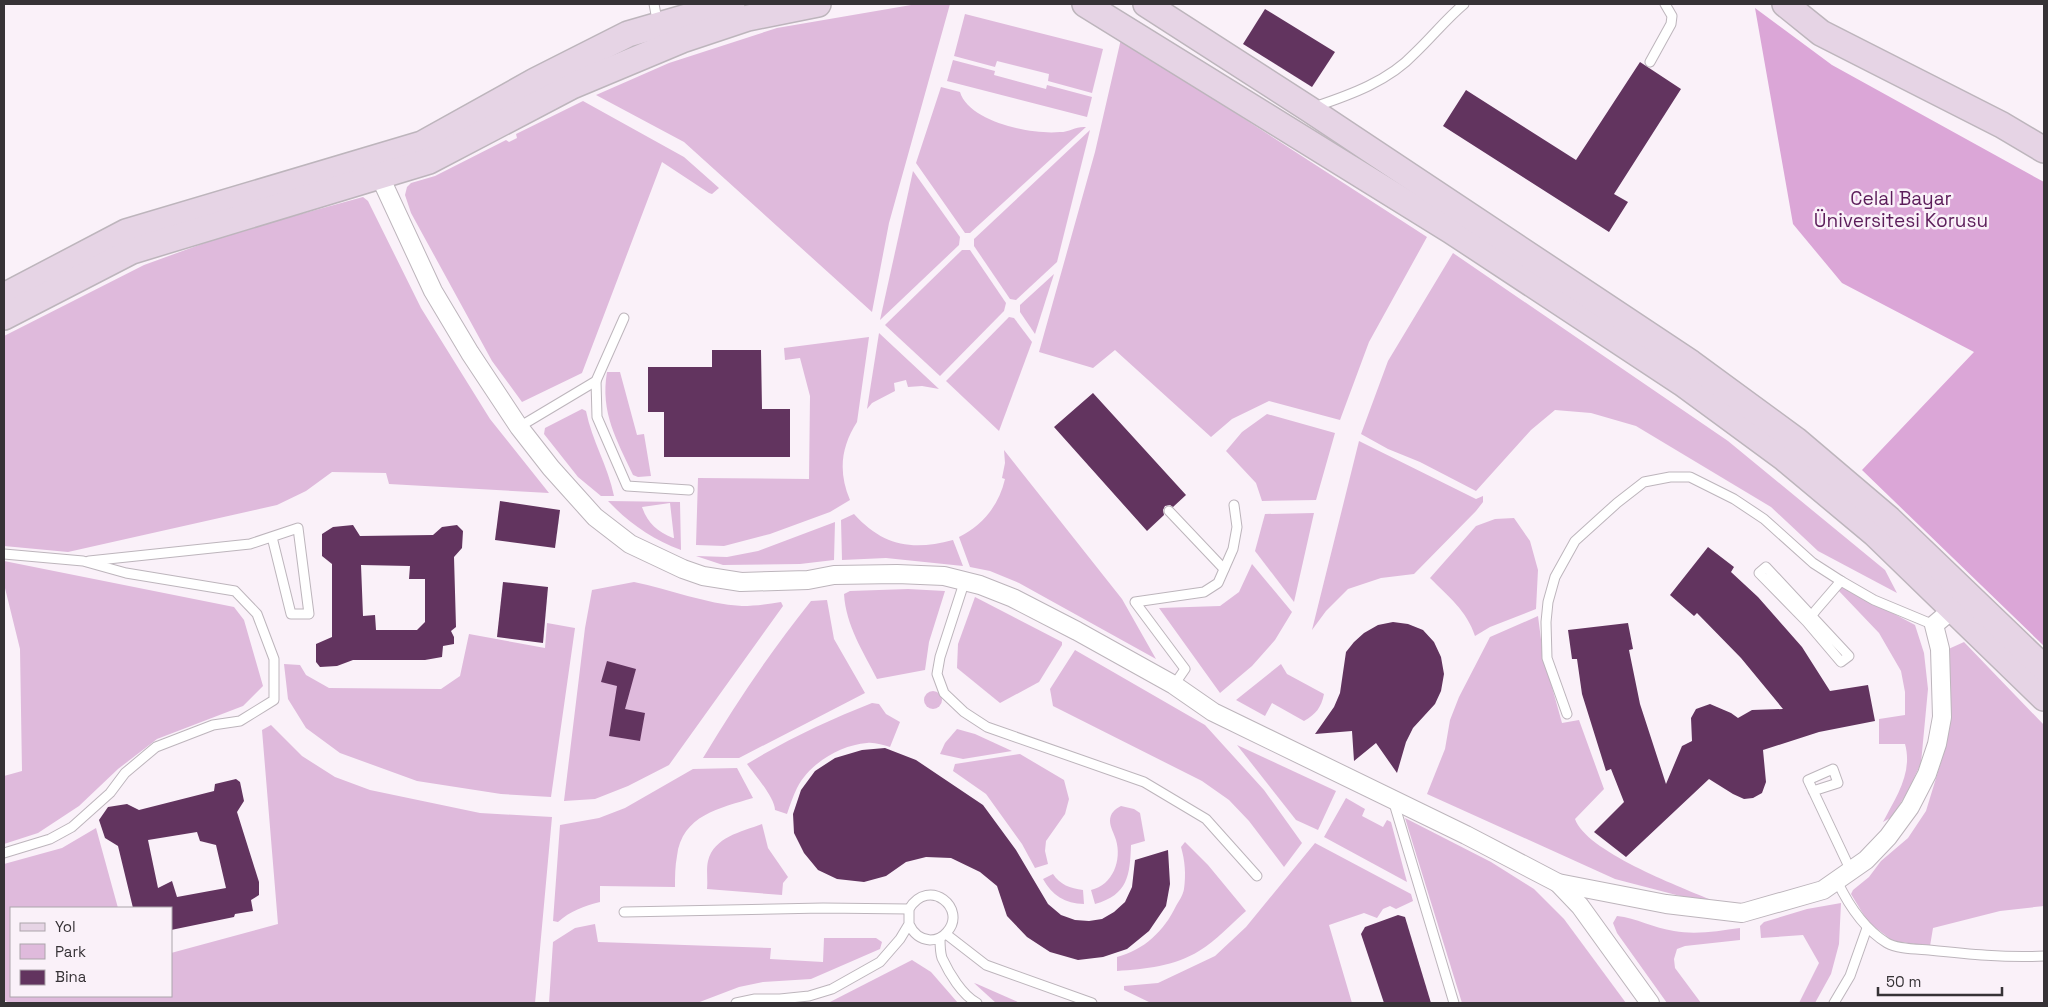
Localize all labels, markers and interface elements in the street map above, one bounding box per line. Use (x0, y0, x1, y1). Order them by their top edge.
park label: Celal Bayar Üniversitesi Korusu (1814, 186, 1988, 233)
legend (10, 907, 172, 997)
text: Yol (55, 917, 76, 936)
text: Park (55, 942, 86, 961)
scale bar (1878, 964, 2002, 996)
text: Bina (55, 967, 87, 986)
text: 50 m (1886, 972, 1921, 991)

